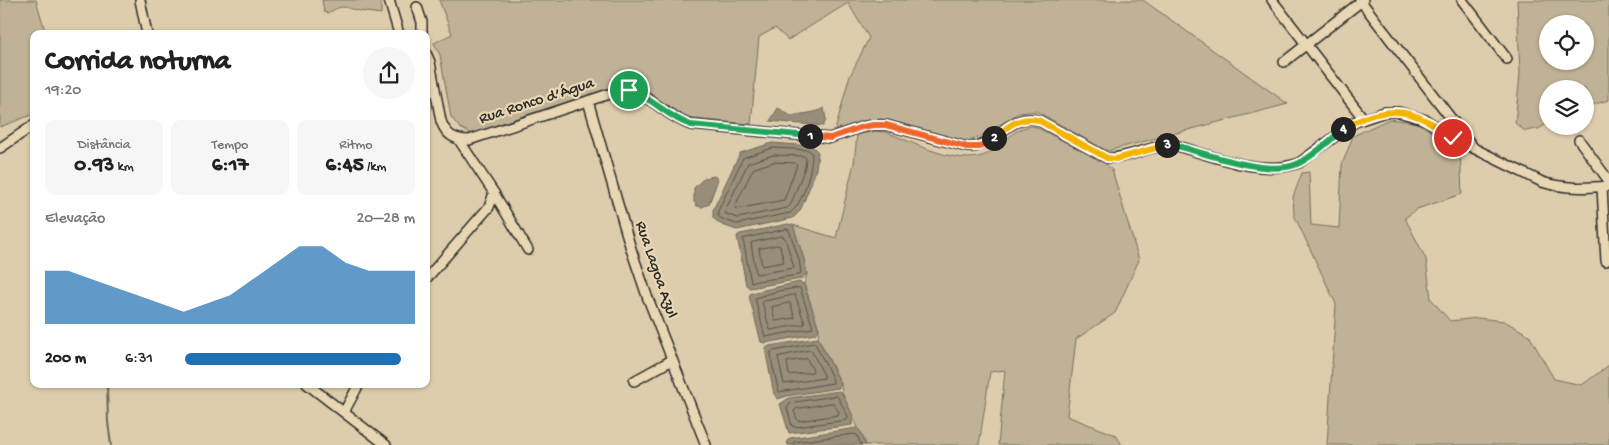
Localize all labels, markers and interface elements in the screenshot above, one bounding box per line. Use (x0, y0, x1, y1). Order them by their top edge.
map controls (1539, 15, 1594, 135)
button: locate (1539, 15, 1594, 70)
text: Corrida noturna (45, 46, 230, 79)
button: share (363, 47, 415, 99)
pin (608, 69, 650, 111)
street label: Rua Ronco d’Água (477, 73, 598, 130)
icon: arrive (615, 76, 643, 104)
button: layers (1539, 80, 1594, 135)
text: 19:20 (45, 82, 81, 101)
pin: 4 (1330, 116, 1356, 142)
pin (1432, 117, 1474, 159)
text: 4 (1340, 121, 1347, 138)
pin: 1 (798, 124, 822, 148)
icon: check (1439, 124, 1467, 152)
pin: 2 (982, 126, 1006, 150)
text: 1 (808, 128, 813, 145)
text: 2 (991, 130, 998, 147)
pin: 3 (1154, 132, 1180, 158)
text: Distância (77, 137, 131, 154)
text: Tempo (212, 137, 248, 154)
text: Ritmo (339, 137, 373, 154)
text: 3 (1164, 137, 1171, 154)
text: 0.93 (74, 154, 114, 179)
text: 6:17 (212, 154, 248, 179)
text: 6:45 (325, 154, 364, 179)
text: km (114, 159, 134, 176)
text: /km (364, 159, 387, 176)
text: Elevação (45, 210, 105, 229)
text: 20–28 m (357, 210, 415, 229)
street label: Rua Lagoa Azul (630, 219, 680, 321)
text: 200 m (45, 350, 86, 369)
text: 6:31 (125, 350, 153, 369)

